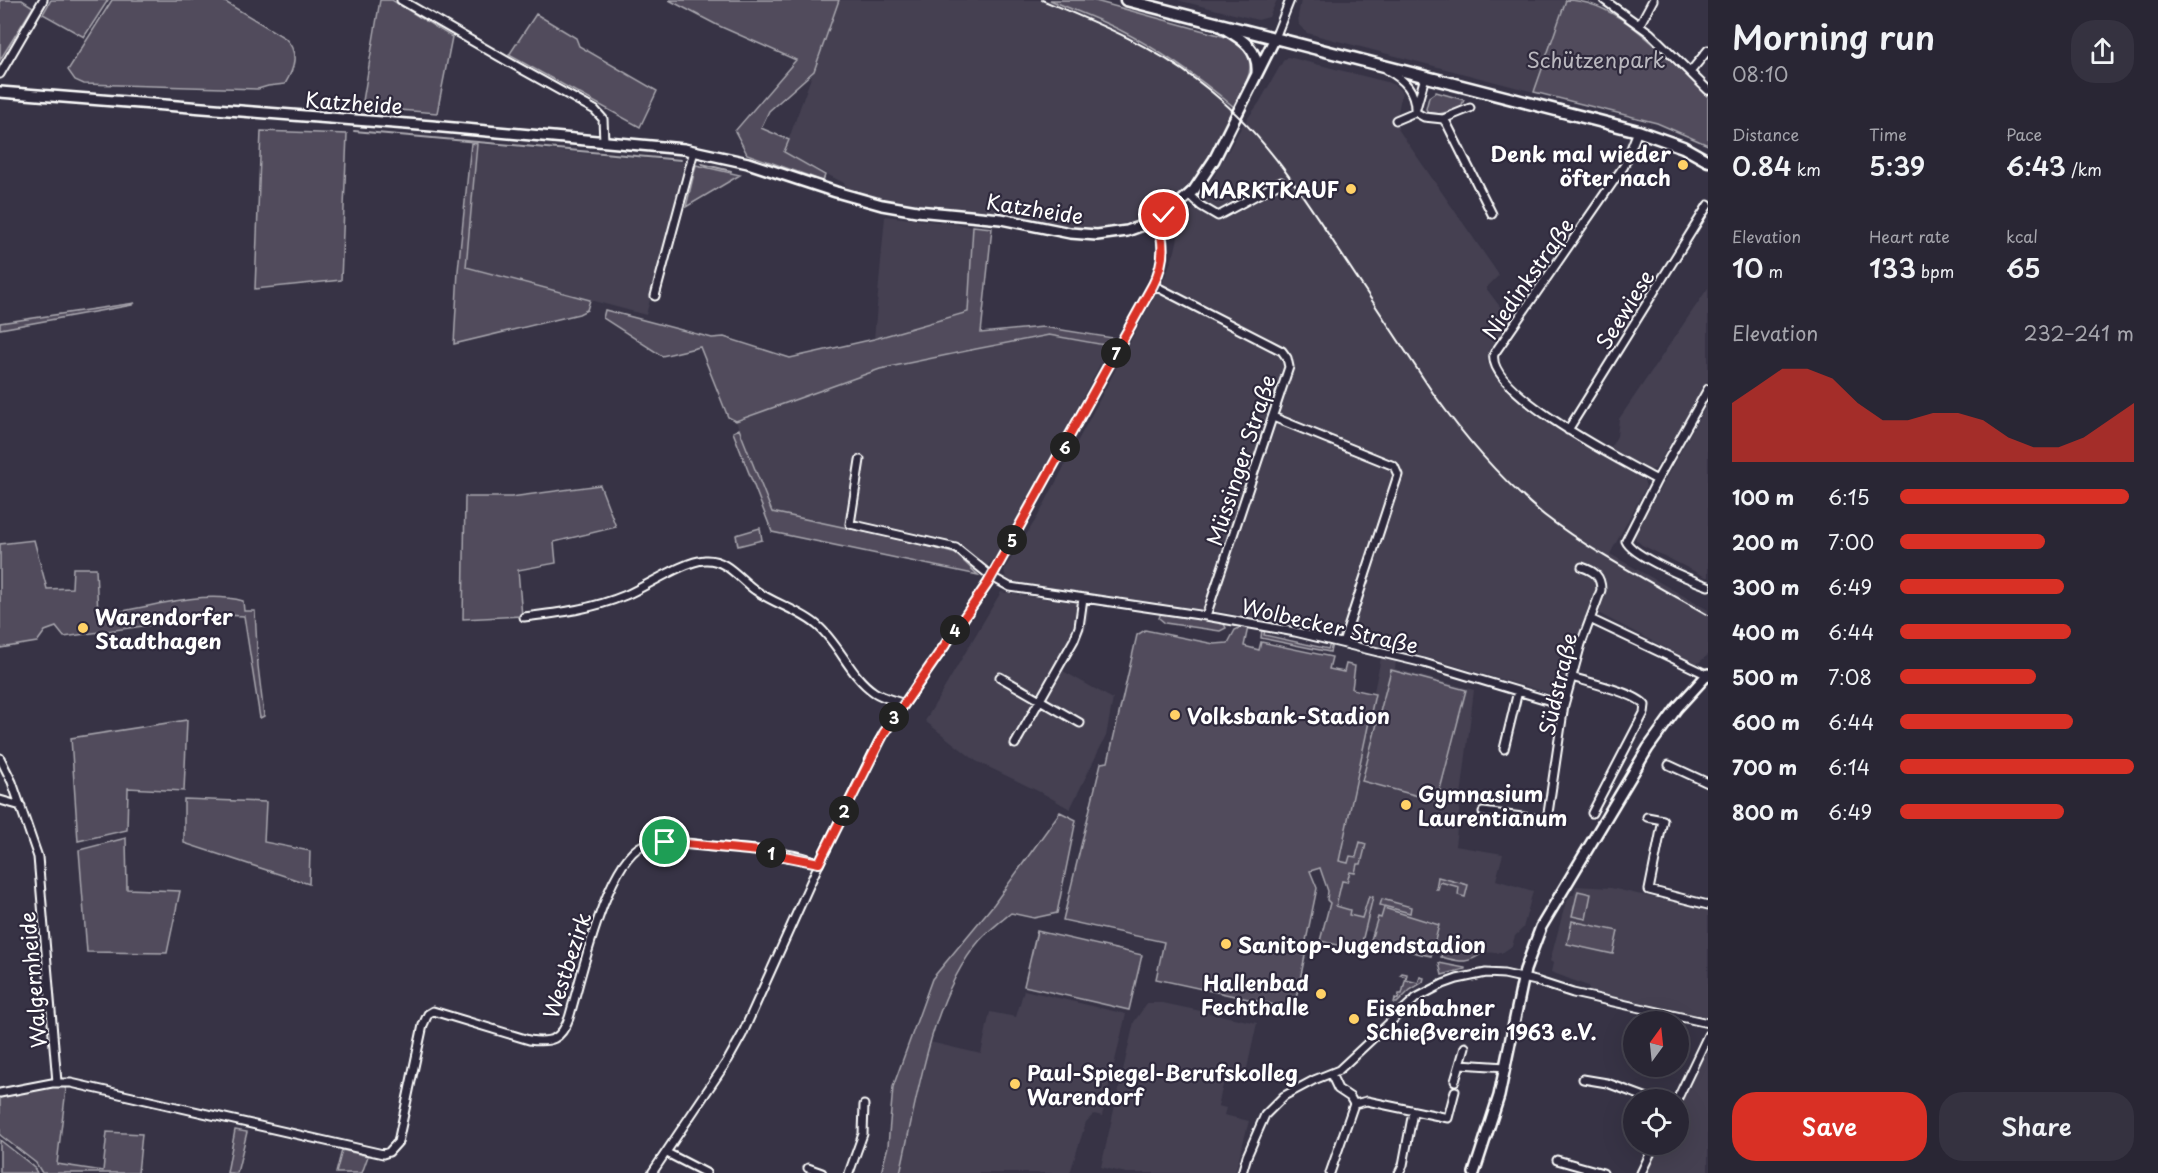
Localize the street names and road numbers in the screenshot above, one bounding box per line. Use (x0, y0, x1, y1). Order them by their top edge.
street label: Katzheide (304, 83, 404, 121)
street label: Katzheide (984, 185, 1086, 231)
street label: Niedinkstraße (1473, 211, 1581, 345)
street label: Seewiese (1587, 263, 1661, 355)
street label: Müssinger Straße (1197, 370, 1283, 550)
street label: Wolbecker Straße (1238, 589, 1422, 661)
street label: Südstraße (1530, 630, 1584, 738)
street label: Westbezirk (534, 907, 598, 1022)
street label: Walgernheide (10, 911, 54, 1049)

